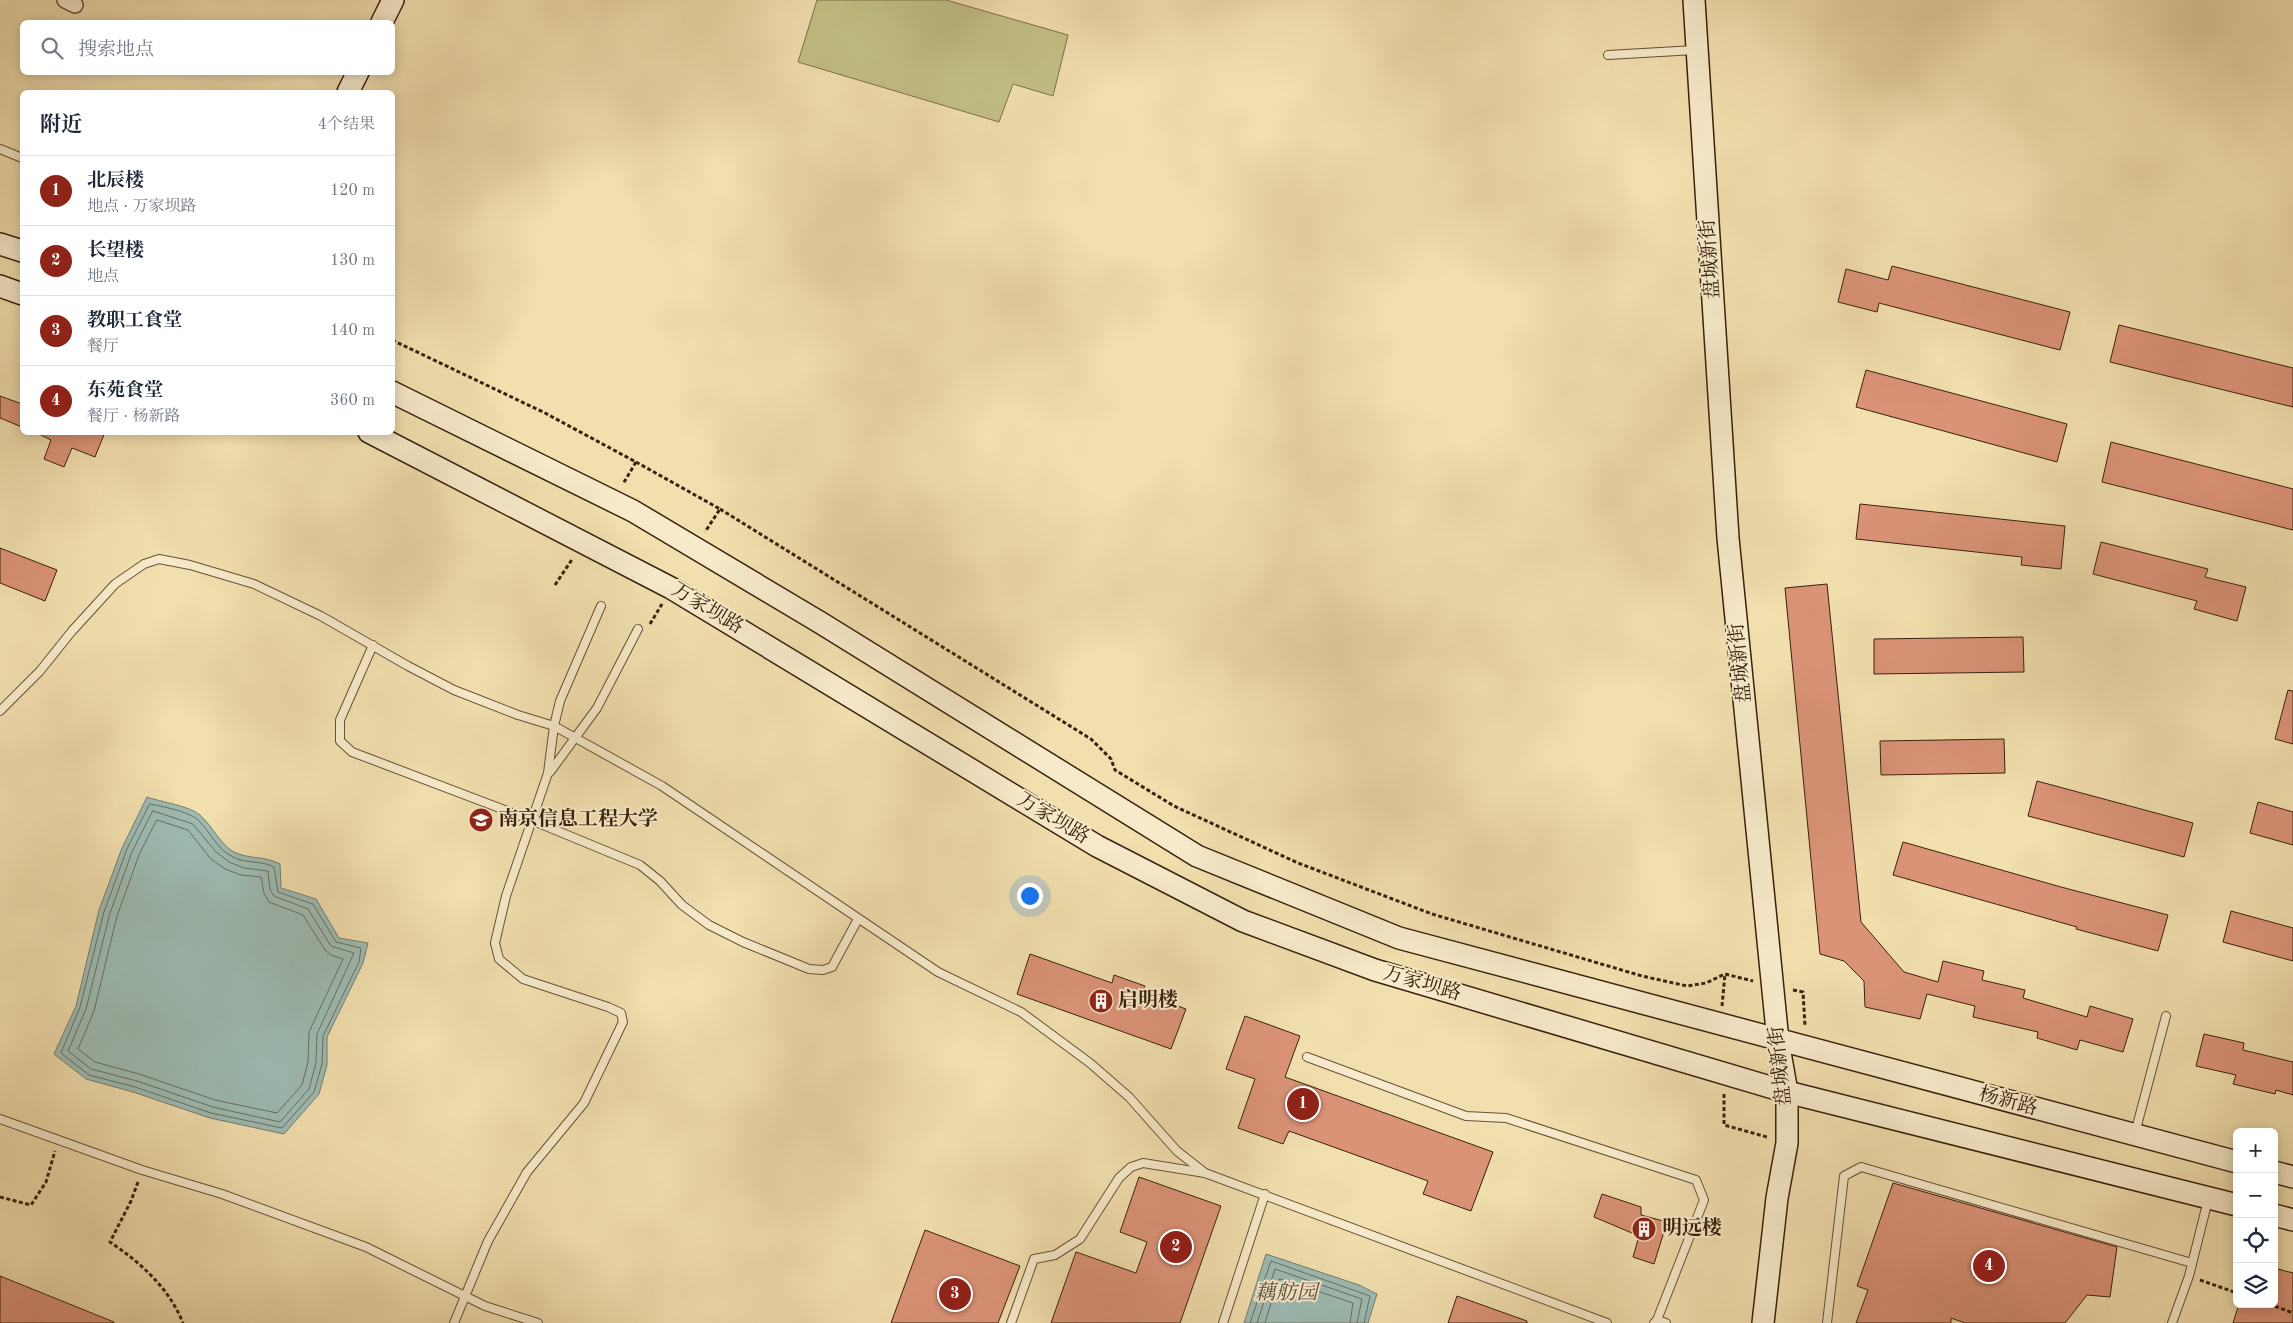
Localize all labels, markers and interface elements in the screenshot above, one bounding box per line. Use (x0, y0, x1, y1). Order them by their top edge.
search box (20, 20, 395, 75)
icon: search (38, 34, 66, 62)
text: 搜索地点 (78, 41, 154, 60)
text: 附近 (40, 115, 82, 136)
text: 4个结果 (318, 117, 375, 133)
text: 北辰楼 (87, 172, 144, 191)
text: 1 (51, 183, 61, 199)
text: 120 m (330, 183, 375, 199)
text: 地点 · 万家坝路 (87, 199, 196, 215)
street label: 盘城新街 (1696, 218, 1724, 300)
text: 长望楼 (87, 242, 144, 261)
text: 2 (51, 253, 61, 269)
text: 130 m (330, 253, 375, 269)
text: 地点 (87, 269, 119, 285)
text: 教职工食堂 (87, 312, 182, 331)
text: 3 (51, 323, 61, 339)
text: 140 m (330, 323, 375, 339)
text: 餐厅 (87, 339, 119, 355)
text: 东苑食堂 (87, 382, 163, 401)
text: 4 (51, 393, 61, 409)
text: 360 m (330, 393, 375, 409)
text: 餐厅 · 杨新路 (87, 409, 180, 425)
street label: 万家坝路 (668, 578, 747, 638)
street label: 盘城新街 (1725, 622, 1755, 704)
street label: 万家坝路 (1014, 788, 1093, 848)
school or university icon: 南京信息工程大学 (468, 807, 494, 833)
place label: 南京信息工程大学 (498, 807, 658, 830)
your location (1017, 883, 1043, 909)
street label: 万家坝路 (1381, 961, 1464, 1005)
building icon: 启明楼 (1088, 988, 1114, 1014)
place label: 启明楼 (1118, 988, 1178, 1011)
street label: 盘城新街 (1765, 1025, 1795, 1107)
street label: 杨新路 (1976, 1083, 2040, 1119)
pin: 1 (1287, 1085, 1319, 1123)
map controls (2233, 1128, 2278, 1308)
button: + (2233, 1128, 2278, 1173)
button: − (2233, 1173, 2278, 1218)
building icon: 明远楼 (1631, 1216, 1657, 1242)
place label: 明远楼 (1662, 1217, 1722, 1239)
button: locate (2233, 1218, 2278, 1263)
pin: 2 (1160, 1228, 1192, 1266)
pin: 4 (1973, 1247, 2005, 1285)
button: layers (2233, 1263, 2278, 1308)
pin: 3 (939, 1275, 971, 1313)
water label: 藕舫园 (1255, 1281, 1320, 1304)

